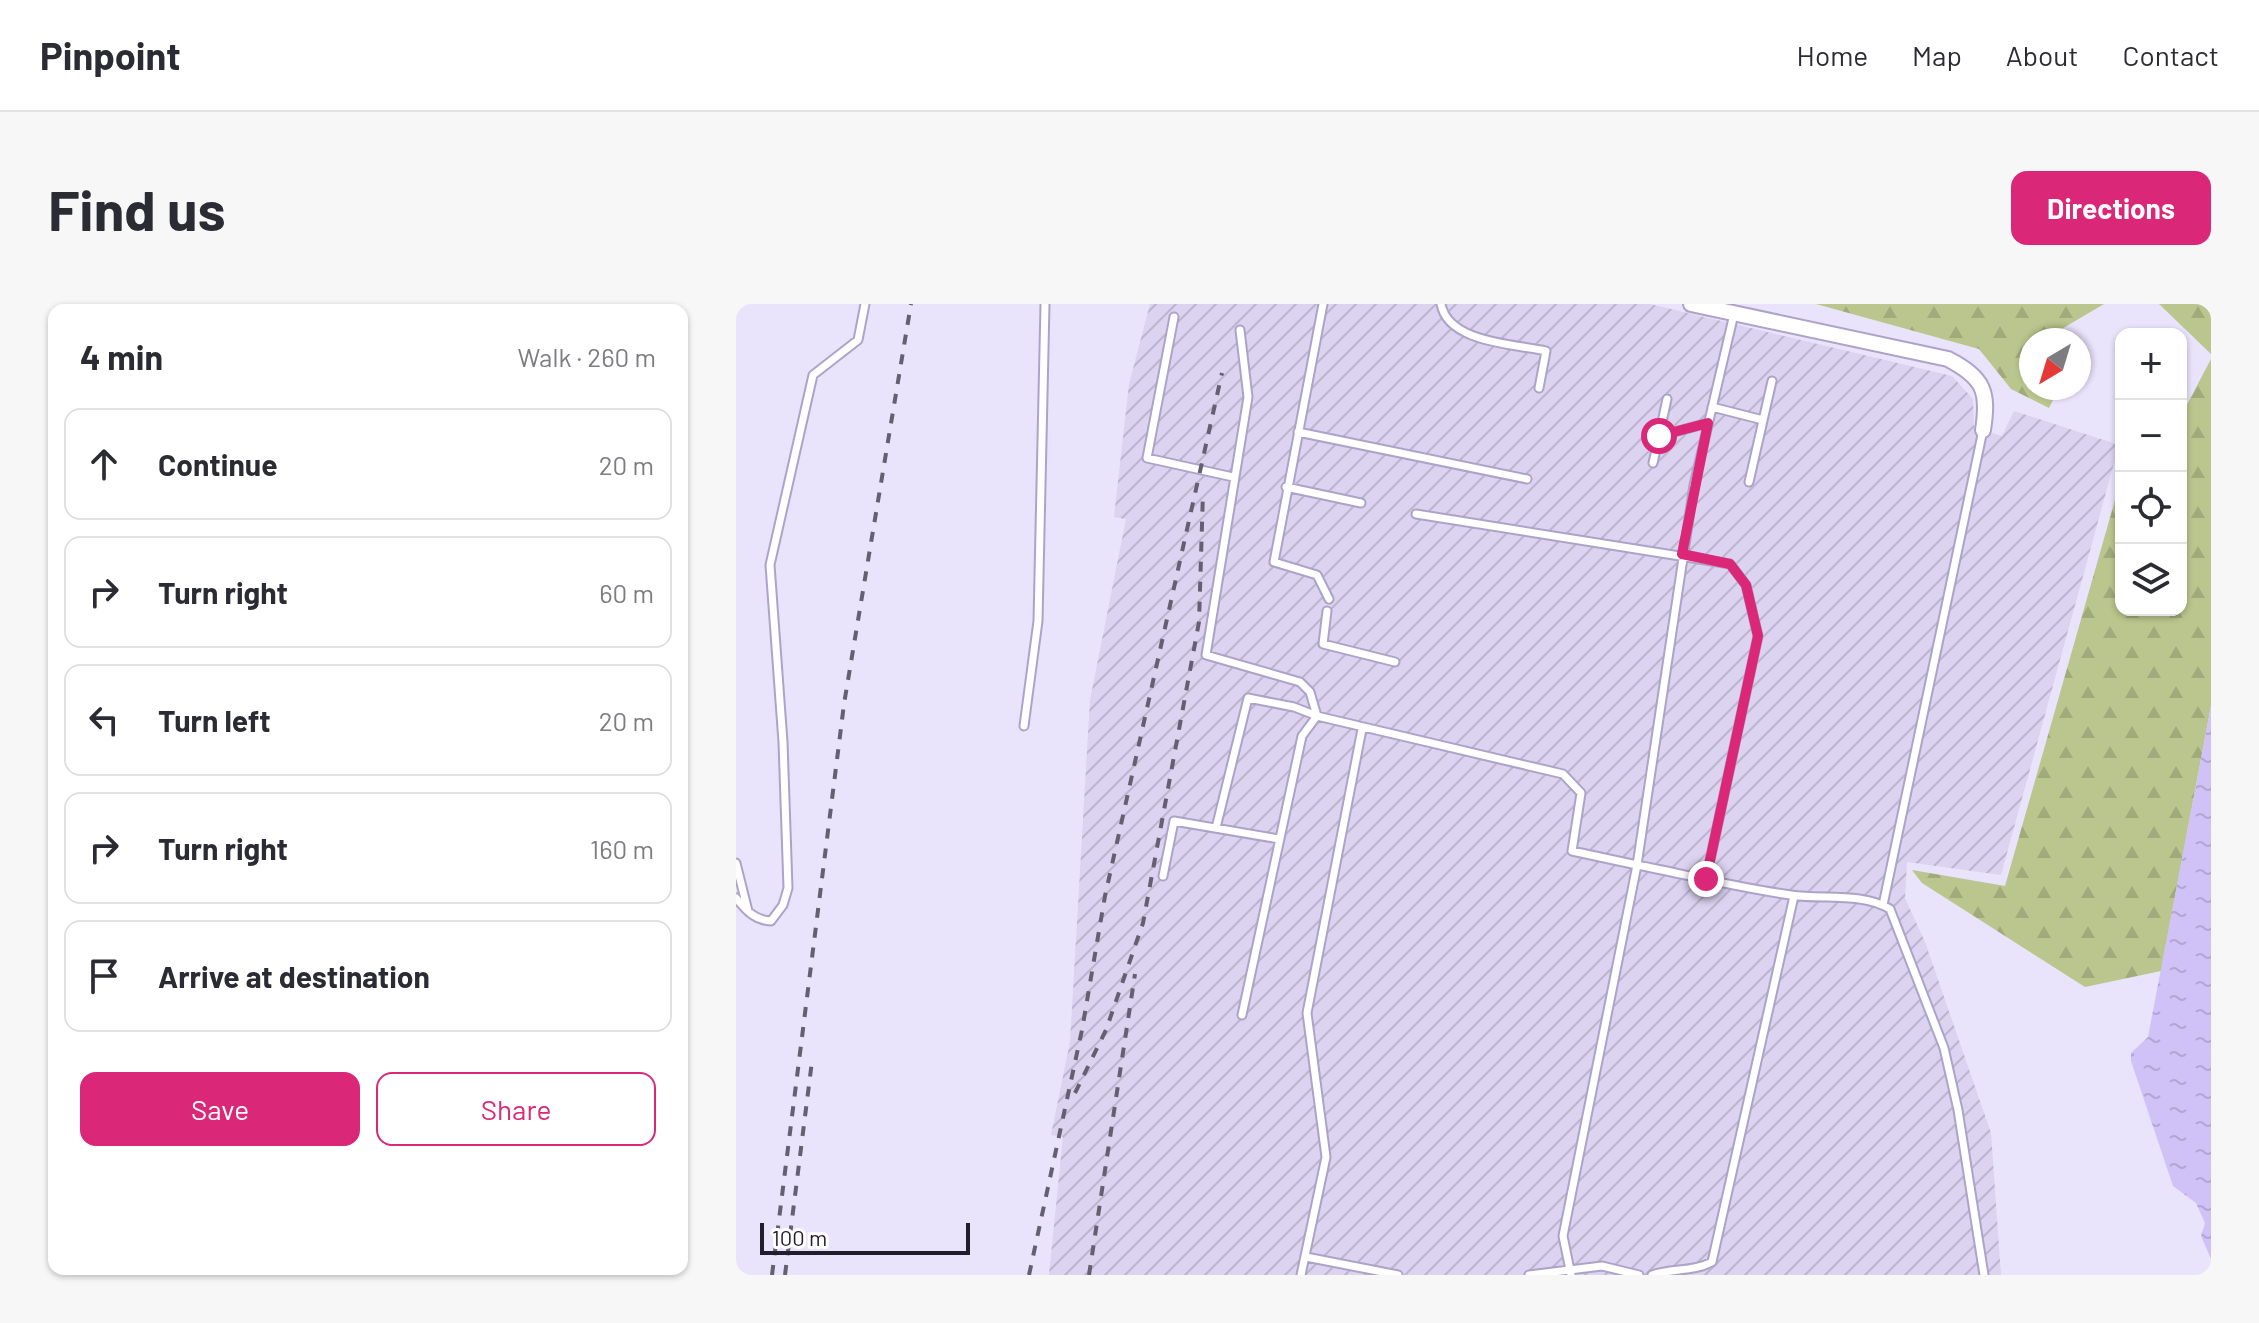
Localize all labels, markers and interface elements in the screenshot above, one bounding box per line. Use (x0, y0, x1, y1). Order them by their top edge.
text: Pinpoint (40, 32, 181, 78)
text: Home (1797, 38, 1868, 72)
text: Map (1912, 38, 1962, 72)
text: About (2006, 38, 2078, 72)
text: Contact (2122, 38, 2219, 72)
button: Directions (2011, 171, 2211, 245)
text: Find us (48, 175, 226, 242)
north arrow (2019, 328, 2091, 400)
map controls (2115, 328, 2187, 616)
button: + (2115, 328, 2187, 400)
text: 4 min (80, 336, 163, 377)
text: Walk · 260 m (518, 341, 656, 372)
button: − (2115, 400, 2187, 472)
route start (1641, 418, 1677, 454)
icon: ahead (82, 442, 126, 486)
text: Continue (158, 446, 278, 482)
text: 20 m (599, 449, 654, 480)
button: locate (2115, 472, 2187, 544)
button: layers (2115, 544, 2187, 616)
icon: right (82, 570, 126, 614)
text: Turn right (158, 574, 288, 610)
text: 60 m (599, 577, 654, 608)
icon: left (82, 698, 126, 742)
text: Turn left (158, 702, 271, 738)
text: 20 m (599, 705, 654, 736)
icon: right (82, 826, 126, 870)
text: Turn right (158, 830, 288, 866)
text: 160 m (590, 833, 654, 864)
route end (1688, 861, 1724, 897)
icon: arrive (82, 954, 126, 998)
text: Arrive at destination (158, 958, 430, 994)
button: Save (80, 1072, 360, 1146)
button: Share (376, 1072, 656, 1146)
scale bar (760, 1219, 970, 1255)
text: 100 m (772, 1224, 827, 1250)

